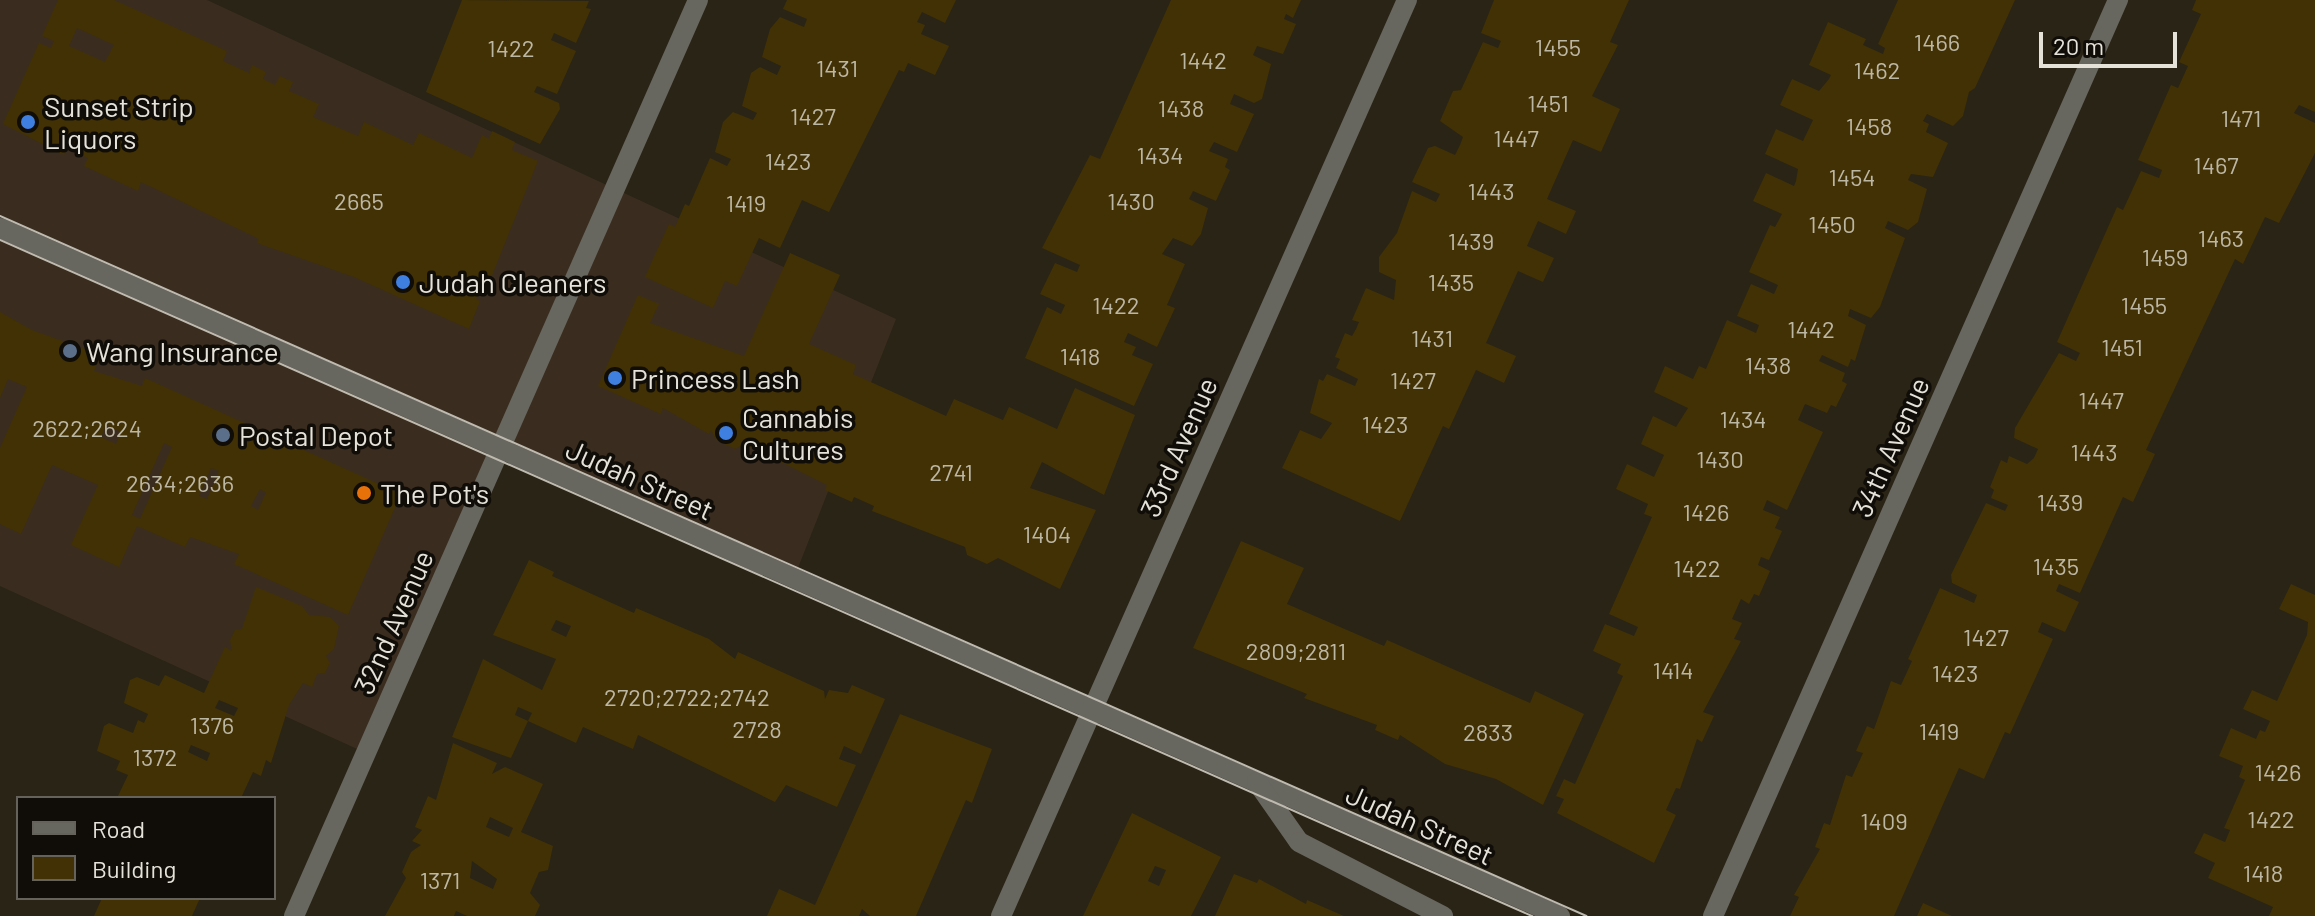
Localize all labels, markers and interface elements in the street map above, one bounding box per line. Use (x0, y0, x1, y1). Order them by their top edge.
scale bar (2043, 16, 2181, 66)
house number: 1466 (1914, 28, 1960, 56)
text: 20 m (2053, 31, 2104, 60)
house number: 1455 (1535, 33, 1581, 61)
house number: 1422 (487, 34, 535, 62)
house number: 1442 (1179, 46, 1227, 74)
house number: 1431 (816, 54, 858, 82)
house number: 1462 (1854, 56, 1900, 84)
place label: Sunset Strip Liquors (44, 89, 194, 155)
house number: 1451 (1527, 89, 1569, 117)
house number: 1438 (1158, 94, 1204, 122)
house number: 1427 (790, 102, 836, 130)
house number: 1471 (2221, 104, 2261, 132)
house number: 1458 (1846, 112, 1892, 140)
marker: Sunset Strip Liquors (19, 113, 37, 131)
house number: 1447 (1493, 124, 1539, 152)
house number: 1434 (1136, 141, 1184, 169)
house number: 1423 (765, 147, 811, 175)
house number: 1467 (2193, 151, 2239, 179)
house number: 1454 (1828, 163, 1876, 191)
house number: 1443 (1467, 177, 1515, 205)
house number: 2665 (334, 187, 384, 215)
house number: 1430 (1107, 187, 1155, 215)
house number: 1419 (726, 189, 766, 217)
house number: 1450 (1808, 210, 1856, 238)
house number: 1463 (2198, 224, 2244, 252)
house number: 1439 (1448, 227, 1494, 255)
house number: 1459 (2142, 243, 2188, 271)
place label: Judah Cleaners (419, 265, 606, 299)
house number: 1435 (1428, 268, 1474, 296)
marker: Judah Cleaners (394, 273, 412, 291)
house number: 1422 (1092, 291, 1140, 319)
house number: 1455 (2121, 291, 2167, 319)
house number: 1442 (1787, 315, 1835, 343)
house number: 1431 (1411, 324, 1453, 352)
house number: 1451 (2101, 333, 2143, 361)
place label: Wang Insurance (86, 334, 279, 368)
marker: Wang Insurance (61, 342, 79, 360)
house number: 1418 (1060, 342, 1100, 370)
house number: 1438 (1745, 351, 1791, 379)
place label: Princess Lash (631, 361, 800, 395)
house number: 1427 (1390, 366, 1436, 394)
marker: Princess Lash (606, 369, 624, 387)
street label: 33rd Avenue (1132, 372, 1224, 522)
street label: 34th Avenue (1844, 372, 1936, 522)
house number: 1447 (2078, 386, 2124, 414)
place label: Cannabis Cultures (742, 400, 853, 466)
house number: 1434 (1719, 405, 1767, 433)
house number: 1423 (1362, 410, 1408, 438)
house number: 2622;2624 (32, 414, 142, 442)
place label: Postal Depot (239, 418, 393, 452)
marker: Cannabis Cultures (717, 424, 735, 442)
marker: Postal Depot (214, 426, 232, 444)
street label: Judah Street (561, 432, 719, 526)
house number: 1443 (2070, 438, 2118, 466)
house number: 1430 (1696, 445, 1744, 473)
house number: 2741 (929, 458, 973, 486)
house number: 2634;2636 (126, 469, 234, 497)
place label: The Pot's (380, 476, 489, 510)
marker: The Pot's (355, 484, 373, 502)
house number: 1439 (2037, 488, 2083, 516)
house number: 1426 (1683, 498, 1729, 526)
house number: 1404 (1023, 520, 1071, 548)
street label: 32nd Avenue (346, 545, 440, 699)
house number: 1435 (2033, 552, 2079, 580)
house number: 1422 (1673, 554, 1721, 582)
house number: 1427 (1963, 623, 2009, 651)
house number: 2809;2811 (1246, 637, 1346, 665)
house number: 1414 (1652, 656, 1694, 684)
house number: 1423 (1932, 659, 1978, 687)
house number: 2720;2722;2742 (604, 683, 770, 711)
house number: 1376 (190, 711, 234, 739)
house number: 2728 (732, 715, 782, 743)
house number: 1419 (1919, 717, 1959, 745)
house number: 2833 (1463, 718, 1513, 746)
house number: 1372 (133, 743, 177, 771)
house number: 1426 (2255, 758, 2301, 786)
street label: Judah Street (1341, 777, 1499, 871)
legend (16, 796, 276, 900)
house number: 1422 (2247, 805, 2295, 833)
house number: 1409 (1860, 807, 1908, 835)
text: Road (92, 814, 145, 843)
text: Building (92, 854, 176, 883)
house number: 1418 (2243, 859, 2283, 887)
house number: 1371 (420, 866, 460, 894)

